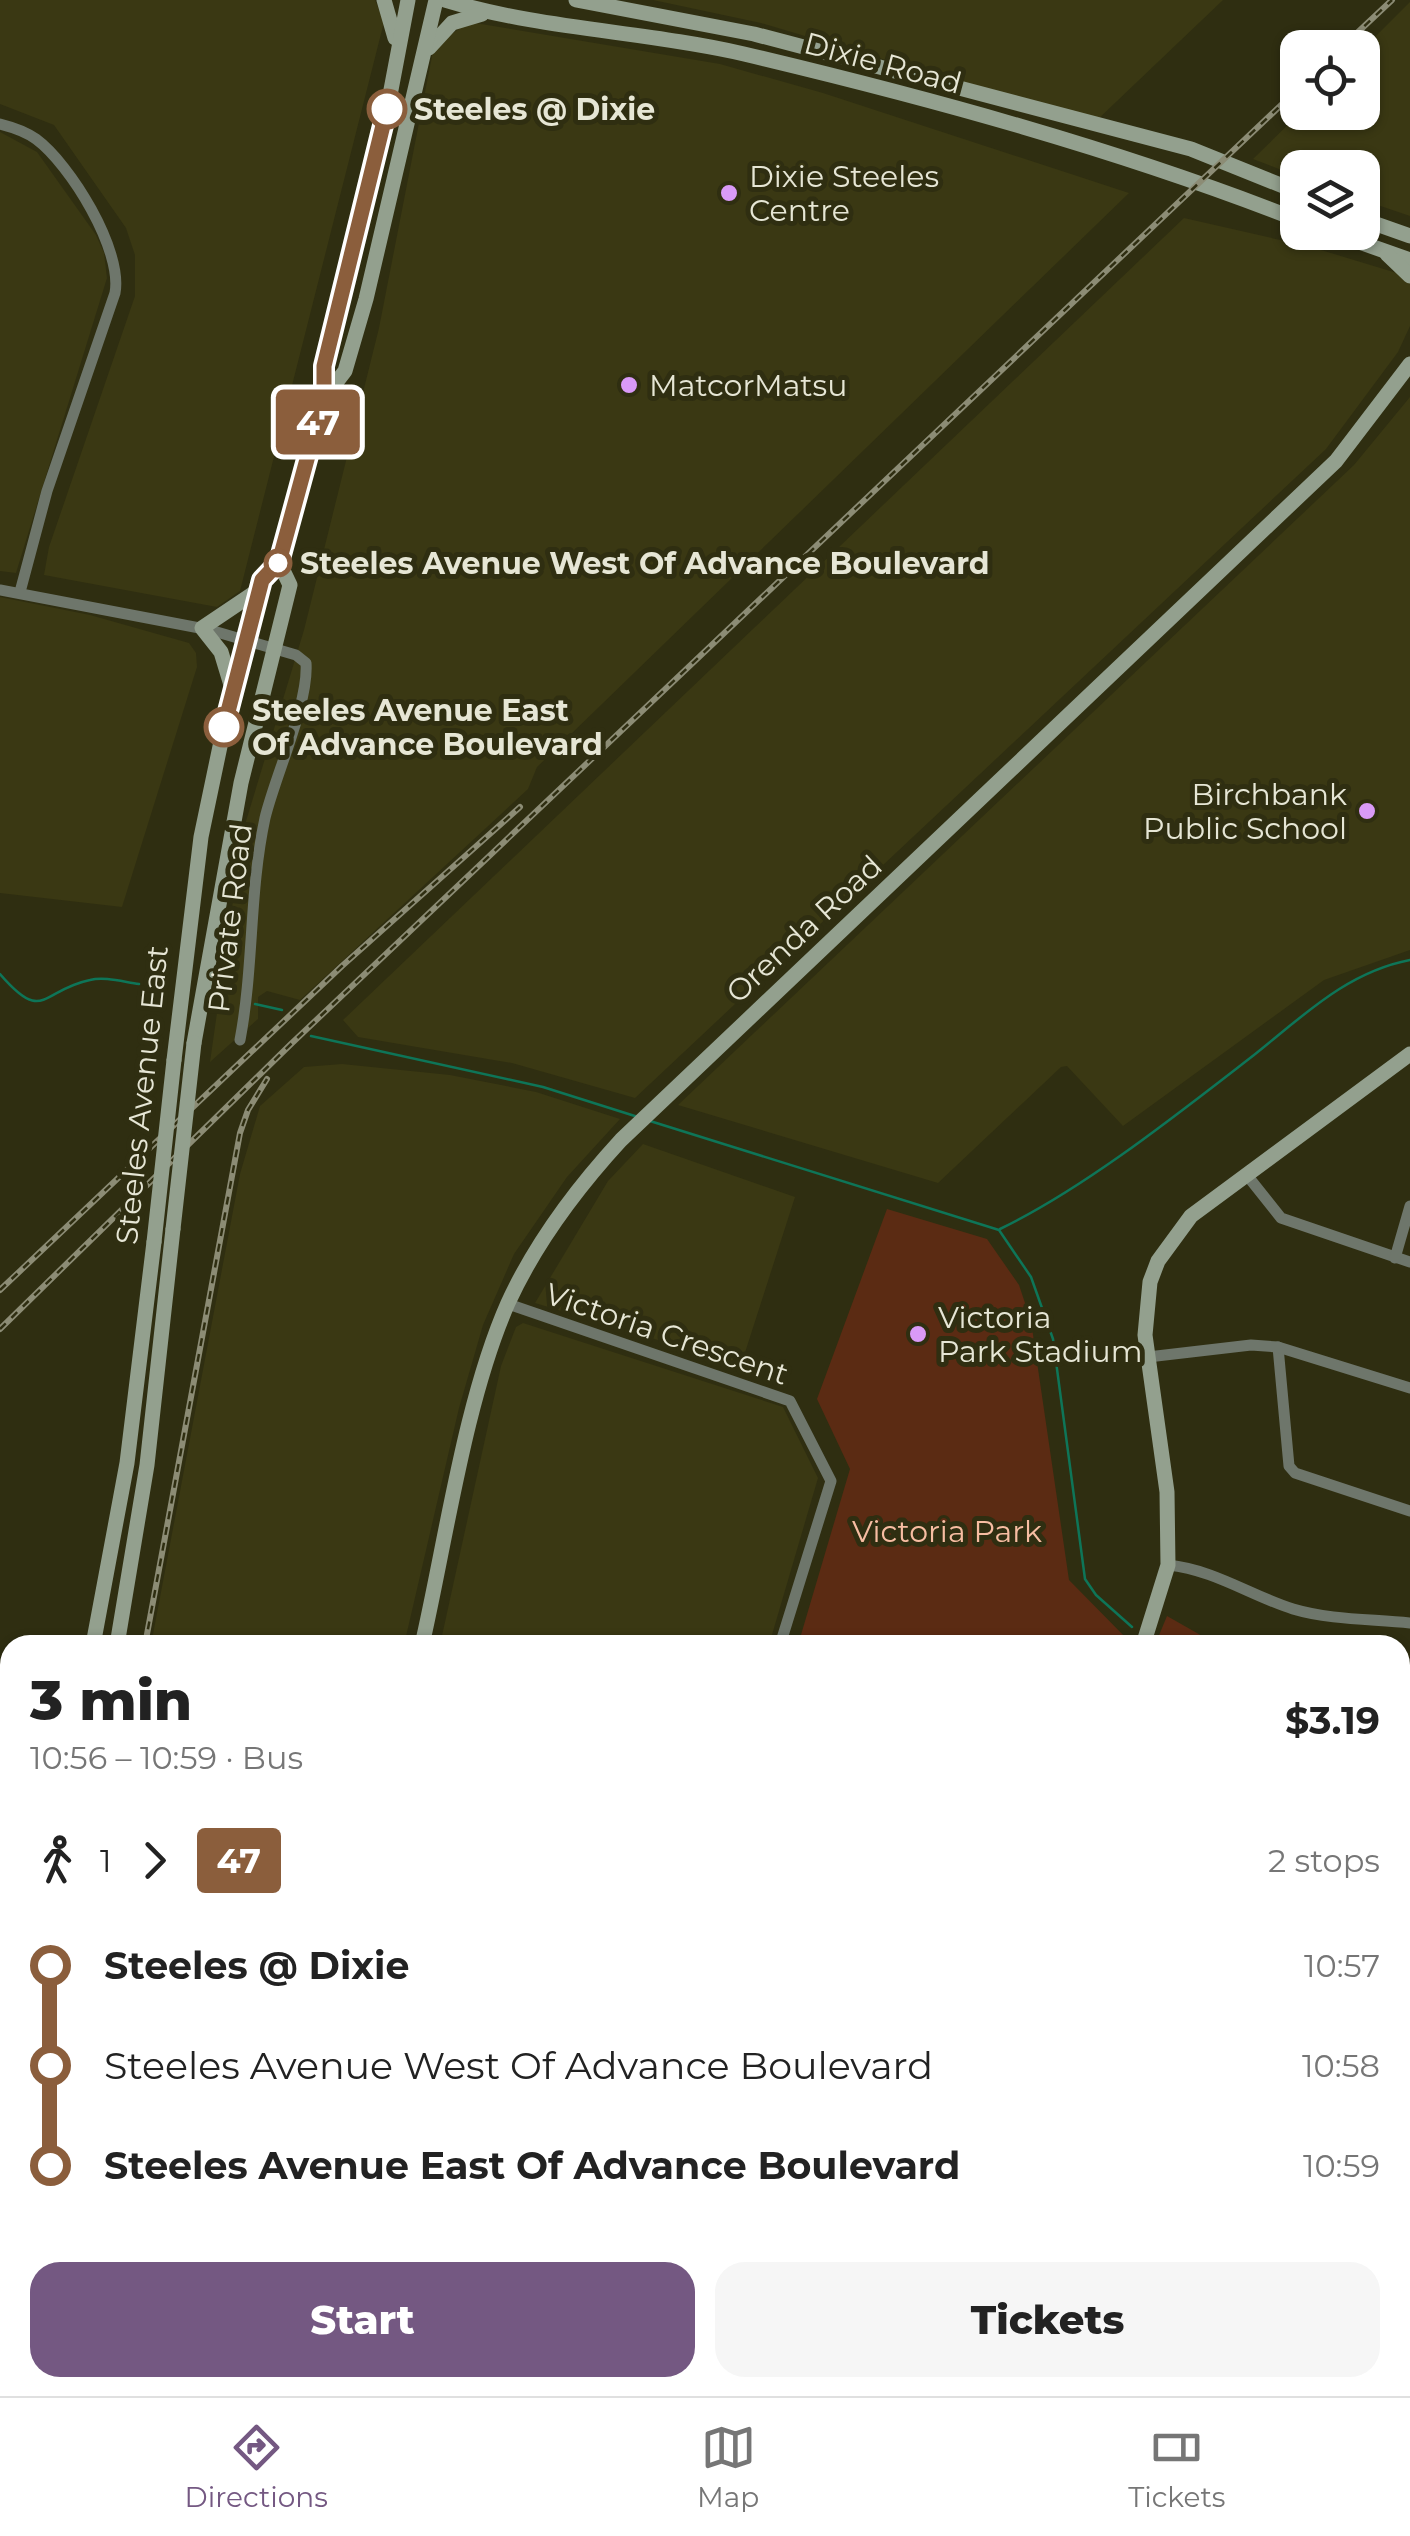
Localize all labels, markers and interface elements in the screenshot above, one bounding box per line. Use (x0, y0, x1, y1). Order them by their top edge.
street label: Dixie Road (800, 24, 966, 102)
map controls (1280, 30, 1380, 250)
button: locate (1280, 30, 1380, 130)
marker: Steeles @ Dixie (368, 90, 406, 128)
place label: Steeles @ Dixie (414, 91, 655, 128)
button: layers (1280, 150, 1380, 250)
place label: Dixie Steeles Centre (749, 158, 939, 229)
marker: Dixie Steeles Centre (718, 182, 740, 204)
place label: MatcorMatsu (649, 367, 847, 404)
marker: MatcorMatsu (618, 374, 640, 396)
line badge: 47 (273, 390, 363, 454)
text: 47 (296, 401, 340, 444)
place label: Steeles Avenue West Of Advance Boulevard (300, 545, 990, 582)
marker: Steeles Avenue West Of Advance Boulevard (265, 550, 291, 576)
place label: Steeles Avenue East Of Advance Boulevard (252, 692, 603, 763)
marker: Steeles Avenue East Of Advance Boulevard (205, 708, 243, 746)
place label: Birchbank Public School (1143, 776, 1347, 847)
marker: Birchbank Public School (1356, 800, 1378, 822)
street label: Private Road (200, 821, 260, 1015)
street label: Orenda Road (718, 847, 890, 1011)
street label: Steeles Avenue East (108, 944, 176, 1246)
street label: Victoria Crescent (541, 1275, 793, 1393)
place label: Victoria Park Stadium (938, 1299, 1143, 1370)
marker: Victoria Park Stadium (907, 1323, 929, 1345)
park label: Victoria Park (852, 1513, 1042, 1550)
text: 3 min (30, 1667, 192, 1734)
text: $3.19 (1285, 1697, 1380, 1744)
text: 10:56 – 10:59 · Bus (30, 1738, 303, 1777)
icon: walk (30, 1833, 85, 1888)
icon: forward (127, 1833, 182, 1888)
text: 47 (217, 1839, 261, 1882)
text: 1 (100, 1841, 112, 1880)
text: 2 stops (1268, 1841, 1380, 1880)
text: Steeles @ Dixie (104, 1942, 409, 1989)
text: 10:57 (1304, 1946, 1380, 1985)
text: Steeles Avenue West Of Advance Boulevard (104, 2042, 933, 2089)
text: 10:58 (1302, 2046, 1380, 2085)
text: Steeles Avenue East Of Advance Boulevard (104, 2142, 960, 2189)
text: 10:59 (1303, 2146, 1380, 2185)
button: Start (30, 2262, 695, 2377)
button: Tickets (715, 2262, 1380, 2377)
tab: Directions (185, 2420, 328, 2514)
tab: Map (697, 2420, 759, 2514)
tab: Tickets (1128, 2420, 1225, 2514)

